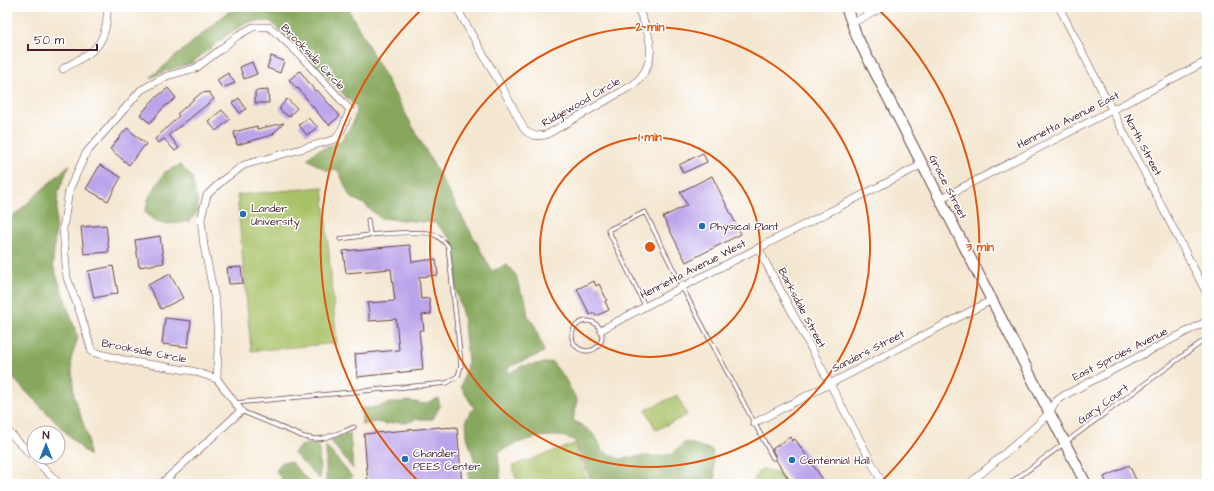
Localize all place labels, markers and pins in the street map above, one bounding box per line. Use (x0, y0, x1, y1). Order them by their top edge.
place label: Lander University (251, 201, 300, 230)
marker: Lander University (238, 209, 248, 219)
place label: Physical Plant (710, 219, 779, 235)
marker: Physical Plant (697, 221, 707, 231)
centre of rings (643, 240, 657, 254)
place label: Chandler PEES Center (413, 446, 480, 474)
place label: Centennial Hall (800, 453, 870, 468)
marker: Chandler PEES Center (400, 454, 410, 464)
marker: Centennial Hall (787, 455, 797, 465)

